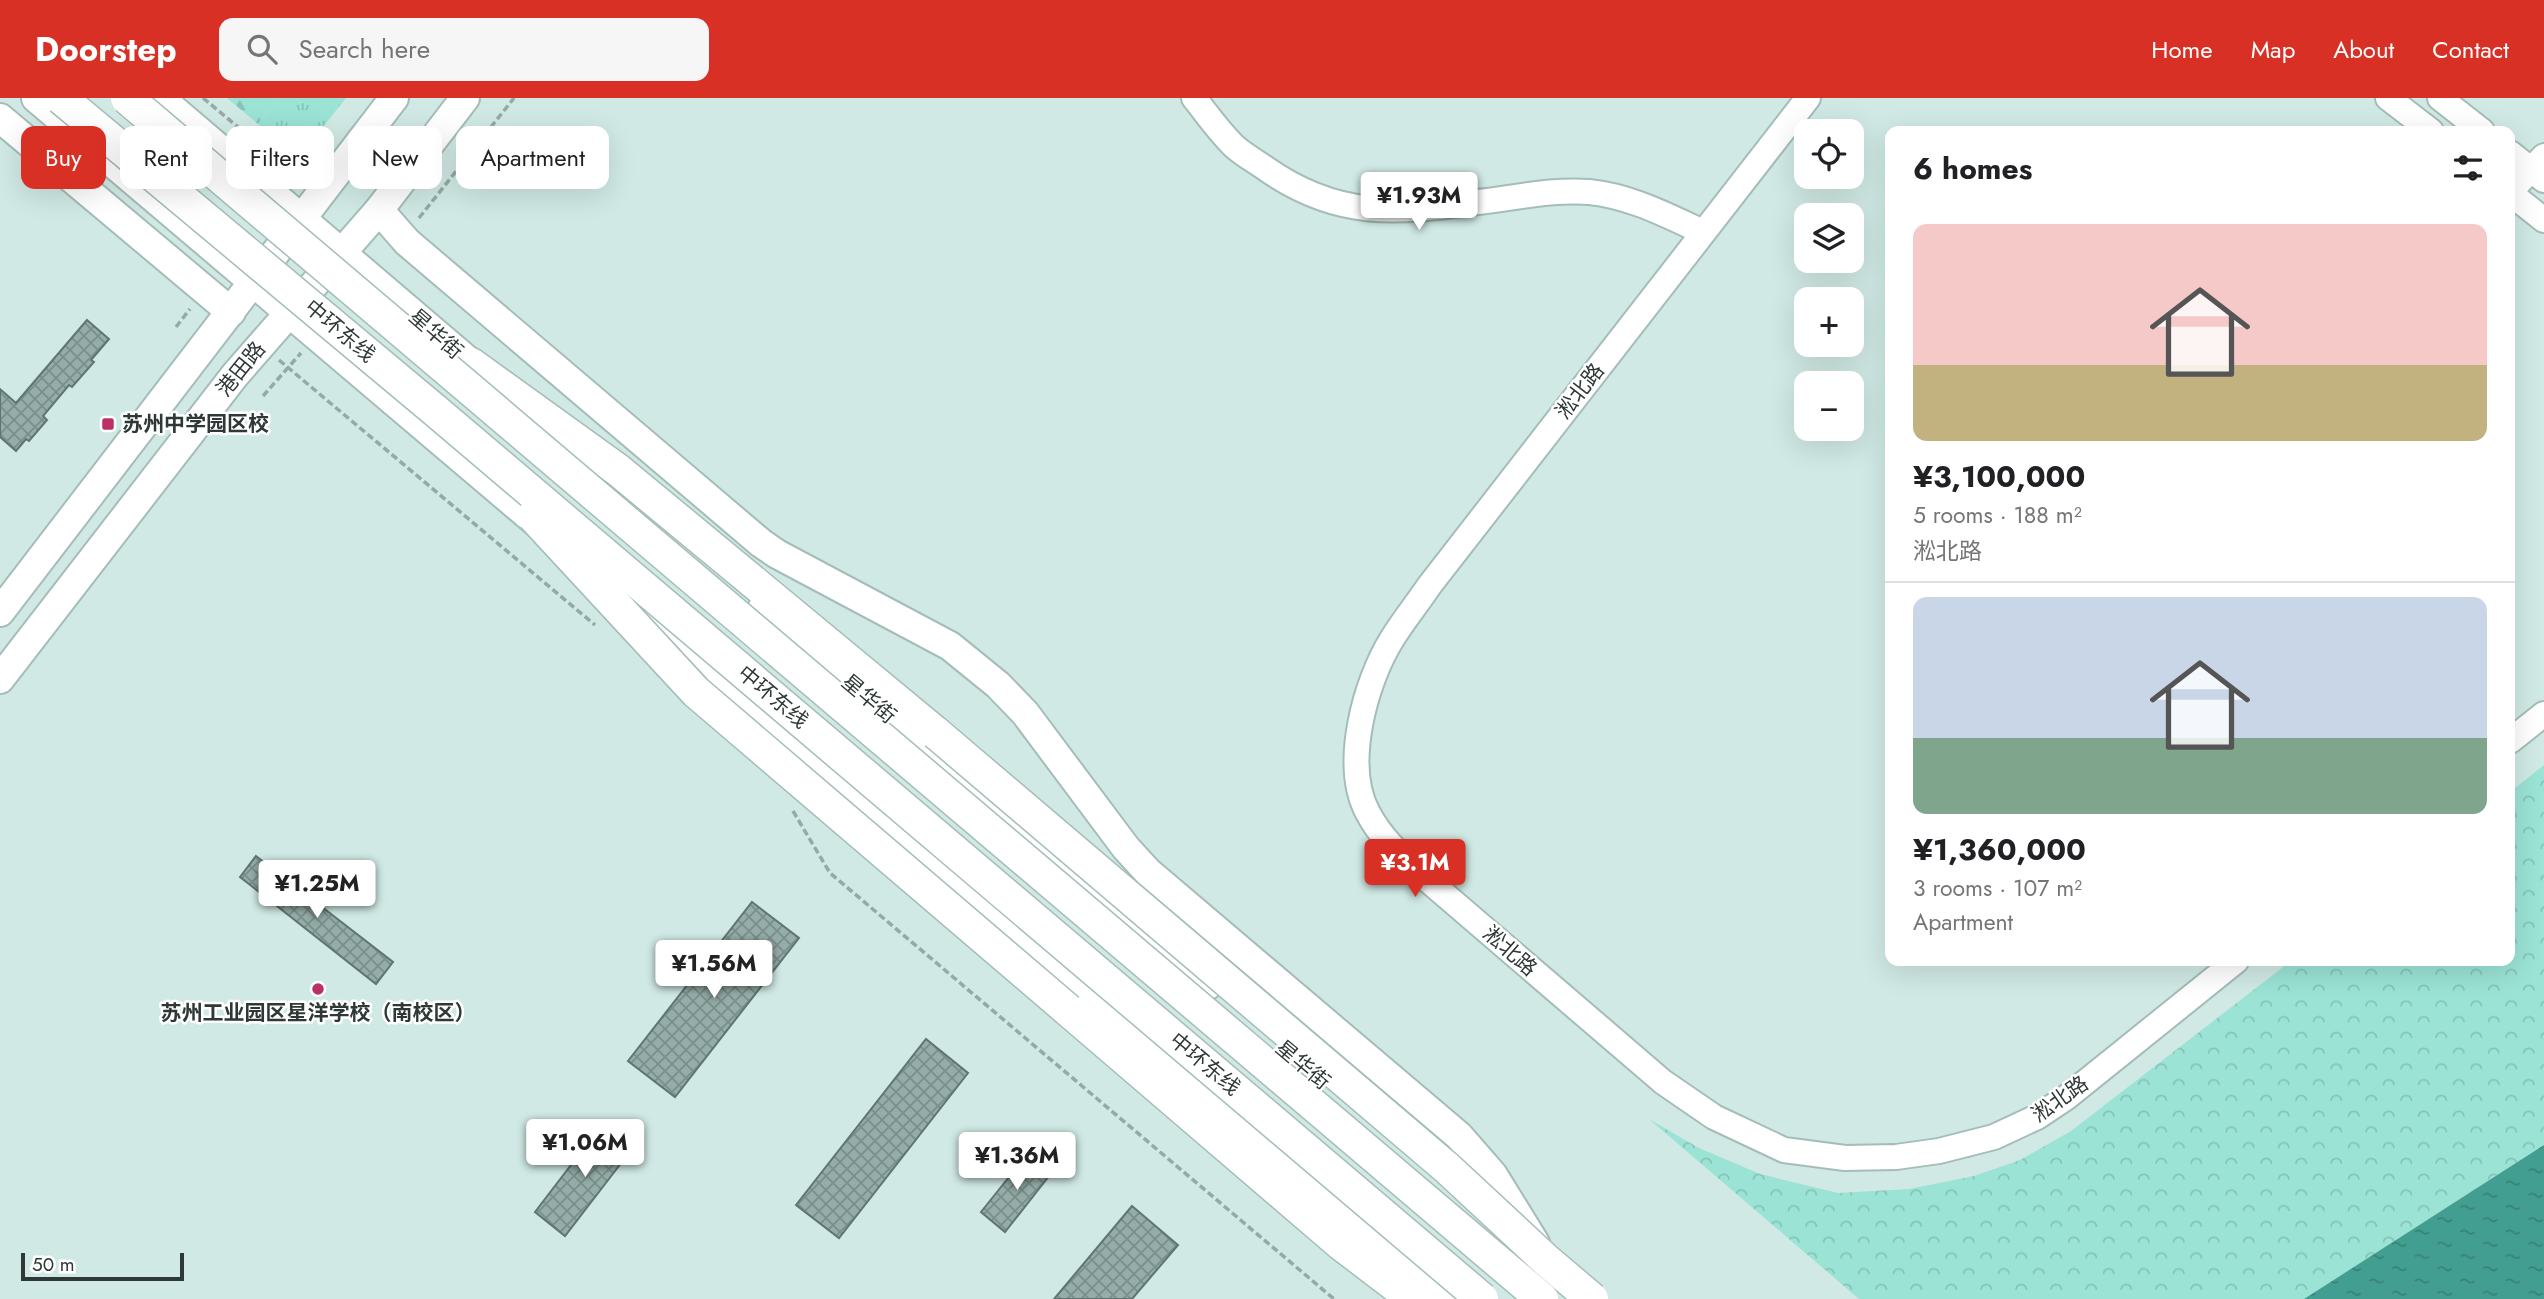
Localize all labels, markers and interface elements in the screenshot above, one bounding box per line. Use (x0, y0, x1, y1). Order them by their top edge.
search box (219, 18, 709, 81)
text: Doorstep (35, 26, 177, 73)
icon: search (243, 30, 281, 68)
text: Search here (299, 30, 430, 68)
text: Home (2151, 32, 2213, 67)
text: Map (2251, 32, 2295, 67)
text: About (2333, 32, 2394, 67)
text: Contact (2432, 32, 2509, 67)
map controls (1794, 119, 1864, 441)
button: locate (1794, 119, 1864, 189)
chip: Buy (21, 126, 106, 189)
chip: Rent (120, 126, 212, 189)
chip: Filters (226, 126, 334, 189)
chip: New (348, 126, 442, 189)
chip: Apartment (456, 126, 609, 189)
text: 6 homes (1913, 147, 2032, 190)
icon: filters (2449, 149, 2487, 187)
pin: ¥1.93M (1362, 172, 1476, 232)
text: ¥1.93M (1377, 178, 1461, 212)
button: layers (1794, 203, 1864, 273)
icon: home (2137, 269, 2263, 395)
button: + (1794, 287, 1864, 357)
street label: 中环东线 (298, 293, 382, 369)
street label: 星华街 (402, 302, 470, 366)
street label: 港田路 (210, 335, 272, 403)
street label: 淞北路 (1549, 357, 1611, 425)
button: − (1794, 371, 1864, 441)
place label: 苏州中学园区校 (122, 409, 269, 439)
marker: 苏州中学园区校 (100, 416, 116, 432)
text: ¥3,100,000 (1913, 455, 2085, 498)
text: 5 rooms · 188 m² (1913, 498, 2082, 532)
text: 淞北路 (1913, 534, 1982, 568)
icon: home (2137, 642, 2263, 768)
street label: 中环东线 (731, 659, 815, 735)
street label: 星华街 (835, 667, 903, 731)
text: ¥1,360,000 (1913, 828, 2086, 871)
pin: ¥3.1M (1366, 840, 1464, 899)
text: ¥3.1M (1381, 845, 1449, 879)
pin: ¥1.25M (260, 860, 374, 920)
text: ¥1.25M (275, 866, 359, 900)
text: 3 rooms · 107 m² (1913, 871, 2082, 905)
text: Apartment (1913, 905, 2013, 939)
street label: 淞北路 (1476, 919, 1544, 983)
pin: ¥1.56M (657, 940, 771, 1000)
text: ¥1.56M (671, 946, 757, 980)
marker: 苏州工业园区星洋学校（南校区） (310, 981, 326, 997)
place label: 苏州工业园区星洋学校（南校区） (161, 998, 476, 1028)
street label: 中环东线 (1163, 1026, 1247, 1102)
street label: 星华街 (1269, 1033, 1337, 1097)
street label: 淞北路 (2026, 1069, 2094, 1129)
pin: ¥1.06M (528, 1119, 642, 1179)
text: ¥1.06M (542, 1125, 628, 1159)
pin: ¥1.36M (960, 1132, 1074, 1192)
text: ¥1.36M (975, 1138, 1059, 1172)
scale bar (21, 1250, 184, 1282)
text: 50 m (32, 1251, 75, 1278)

